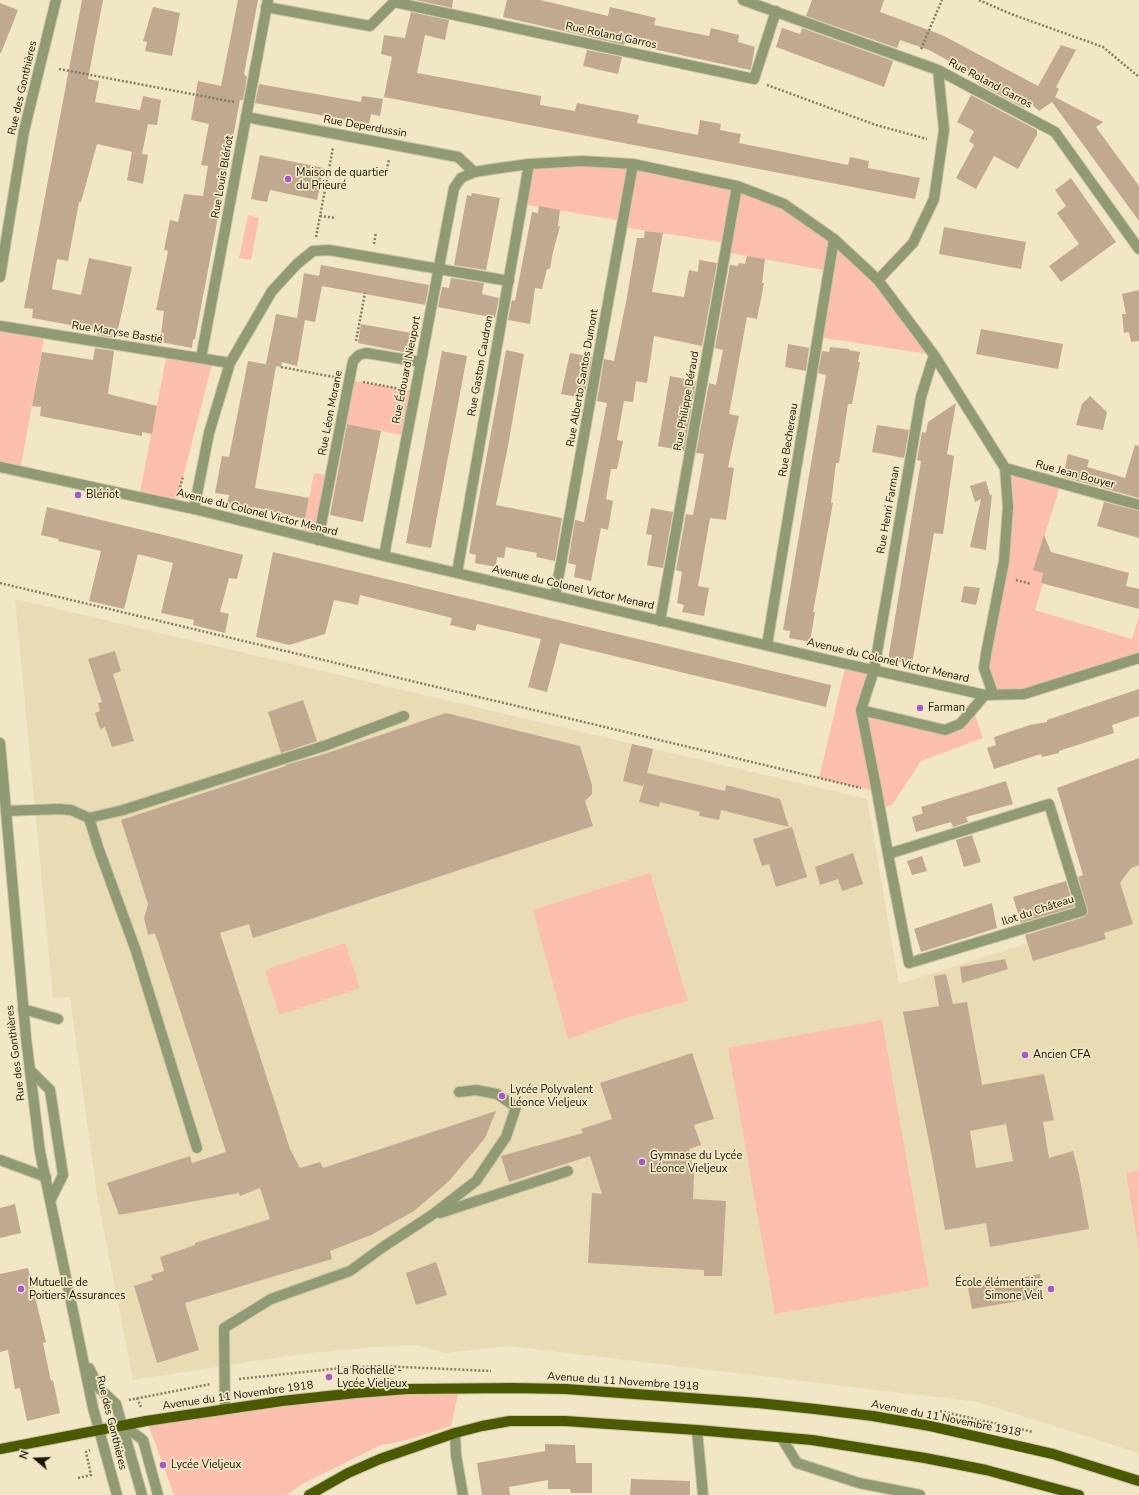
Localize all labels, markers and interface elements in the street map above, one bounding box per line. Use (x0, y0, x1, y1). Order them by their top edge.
street label: Rue Roland Garros (564, 20, 658, 52)
street label: Rue des Gonthières (6, 40, 40, 136)
street label: Rue Roland Garros (946, 56, 1034, 112)
street label: Rue Deperdussin (322, 113, 408, 141)
street label: Rue Louis Blériot (209, 135, 237, 219)
place label: Maison de quartier du Prieuré (296, 166, 388, 192)
marker: Maison de quartier du Prieuré (283, 174, 293, 184)
street label: Rue Alberto Santos Dumont (564, 308, 602, 448)
street label: Rue Édouard Nieuport (390, 315, 424, 425)
street label: Rue Gaston Caudron (466, 315, 496, 417)
street label: Rue Maryse Bastié (71, 319, 163, 347)
street label: Rue Philippe Béraud (672, 350, 702, 452)
street label: Rue Léon Morane (316, 369, 346, 457)
street label: Rue Bechereau (777, 402, 801, 478)
street label: Rue Jean Bouyer (1034, 458, 1116, 492)
street label: Rue Henri Farman (875, 465, 903, 555)
street label: Avenue du Colonel Victor Menard (175, 487, 339, 539)
place label: Blériot (86, 488, 119, 502)
marker: Blériot (73, 490, 83, 500)
street label: Avenue du Colonel Victor Menard (491, 563, 655, 613)
street label: Avenue du Colonel Victor Menard (806, 636, 970, 686)
place label: Farman (928, 701, 965, 715)
marker: Farman (915, 703, 925, 713)
street label: Ilot du Château (1000, 893, 1076, 929)
street label: Rue des Gonthières (4, 1004, 28, 1102)
place label: Ancien CFA (1033, 1048, 1091, 1062)
marker: Ancien CFA (1020, 1050, 1030, 1060)
place label: Lycée Polyvalent Léonce Vieljeux (510, 1083, 593, 1109)
marker: Lycée Polyvalent Léonce Vieljeux (497, 1091, 507, 1101)
place label: Gymnase du Lycée Léonce Vieljeux (650, 1149, 742, 1175)
marker: Gymnase du Lycée Léonce Vieljeux (637, 1157, 647, 1167)
place label: Mutuelle de Poitiers Assurances (29, 1276, 125, 1302)
place label: École élémentaire Simone Veil (955, 1276, 1043, 1302)
marker: Mutuelle de Poitiers Assurances (16, 1284, 26, 1294)
marker: École élémentaire Simone Veil (1046, 1284, 1056, 1294)
place label: La Rochelle - Lycée Vieljeux (337, 1364, 407, 1390)
street label: Avenue du 11 Novembre 1918 (547, 1370, 699, 1394)
marker: La Rochelle - Lycée Vieljeux (324, 1372, 334, 1382)
street label: Rue des Gonthières (93, 1375, 129, 1471)
street label: Avenue du 11 Novembre 1918 (162, 1379, 314, 1413)
street label: Avenue du 11 Novembre 1918 (870, 1398, 1022, 1440)
north arrow (16, 1439, 56, 1479)
text: N (16, 1449, 33, 1461)
place label: Lycée Vieljeux (171, 1458, 241, 1472)
marker: Lycée Vieljeux (158, 1460, 168, 1470)

